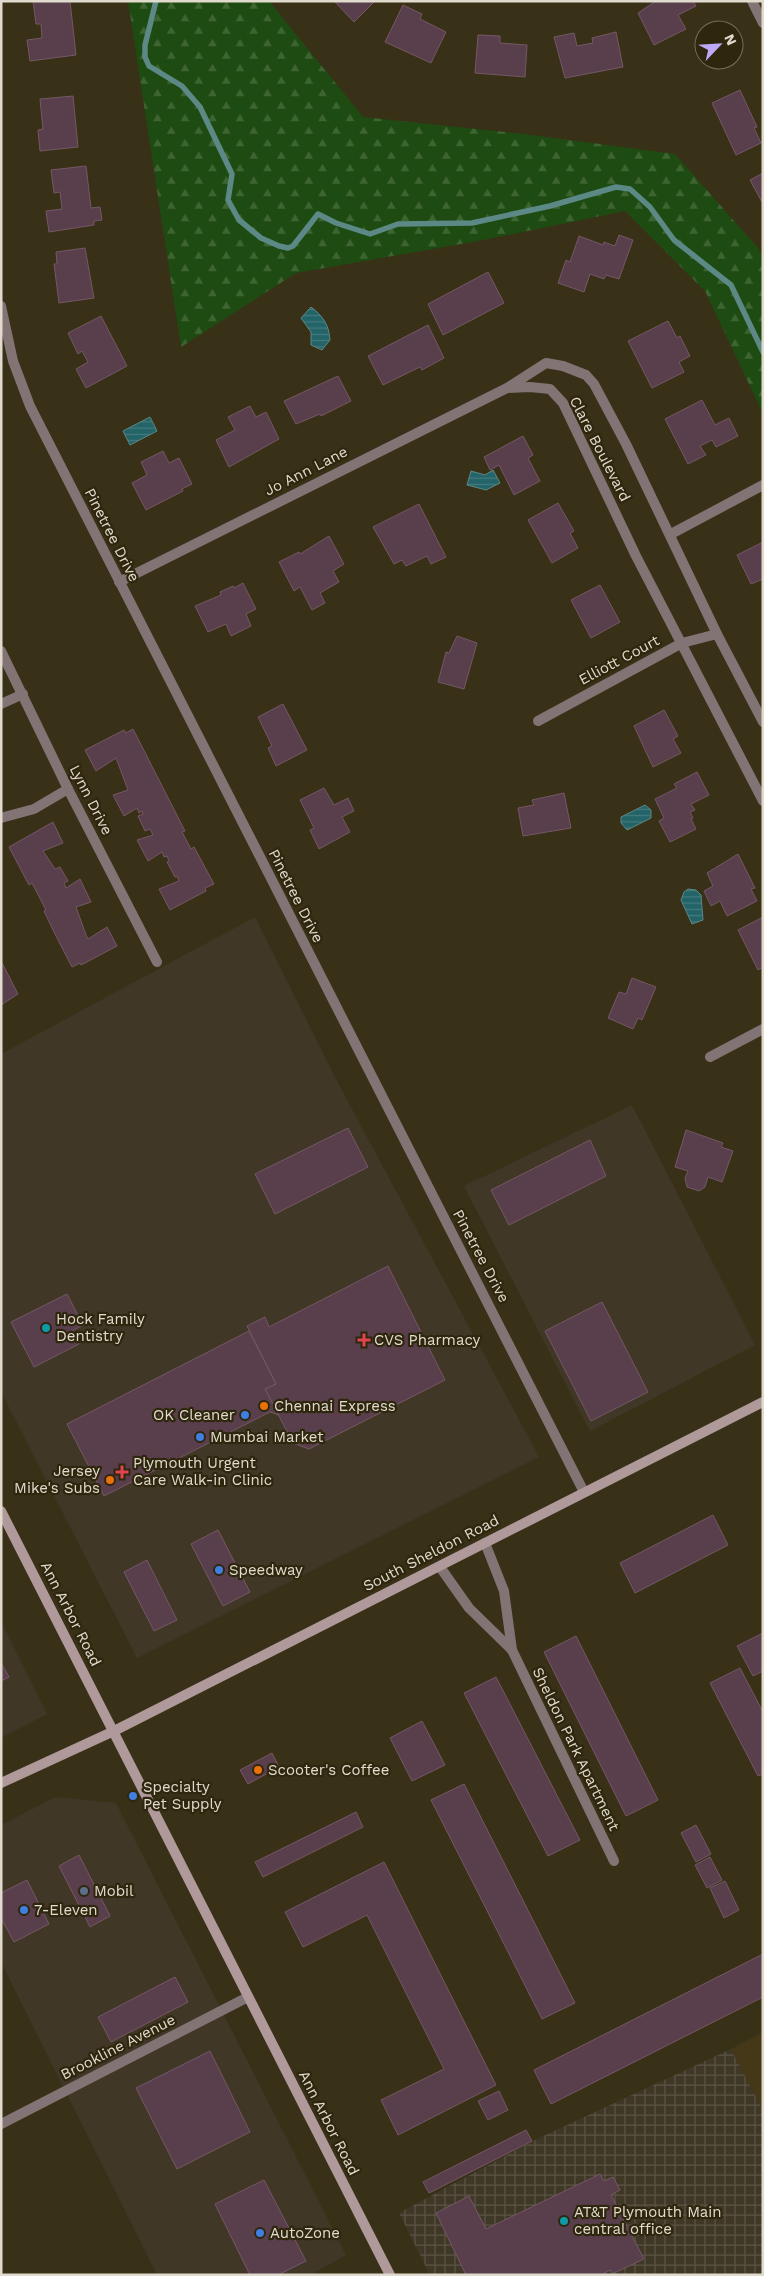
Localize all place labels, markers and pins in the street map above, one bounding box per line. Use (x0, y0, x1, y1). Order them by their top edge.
place label: Hock Family Dentistry (56, 1310, 145, 1345)
marker: Hock Family Dentistry (40, 1322, 52, 1334)
place label: CVS Pharmacy (374, 1331, 480, 1349)
marker: CVS Pharmacy (358, 1334, 370, 1346)
place label: Chennai Express (274, 1397, 396, 1415)
marker: Chennai Express (258, 1400, 270, 1412)
place label: OK Cleaner (153, 1406, 235, 1424)
marker: OK Cleaner (239, 1409, 251, 1421)
place label: Mumbai Market (210, 1428, 324, 1446)
marker: Mumbai Market (194, 1431, 206, 1443)
place label: Plymouth Urgent Care Walk-in Clinic (133, 1454, 272, 1489)
place label: Jersey Mike's Subs (14, 1462, 100, 1497)
marker: Plymouth Urgent Care Walk-in Clinic (115, 1465, 129, 1479)
marker: Jersey Mike's Subs (104, 1474, 116, 1486)
place label: Speedway (229, 1561, 303, 1579)
marker: Speedway (213, 1564, 225, 1576)
place label: Scooter's Coffee (268, 1761, 389, 1779)
marker: Scooter's Coffee (252, 1764, 264, 1776)
place label: Specialty Pet Supply (143, 1778, 222, 1813)
marker: Specialty Pet Supply (127, 1790, 139, 1802)
place label: Mobil (94, 1882, 134, 1900)
marker: Mobil (78, 1885, 90, 1897)
place label: 7-Eleven (34, 1901, 98, 1919)
marker: 7-Eleven (18, 1904, 30, 1916)
place label: AT&T Plymouth Main central office (574, 2203, 722, 2238)
marker: AT&T Plymouth Main central office (558, 2215, 570, 2227)
place label: AutoZone (270, 2224, 340, 2242)
marker: AutoZone (254, 2227, 266, 2239)

